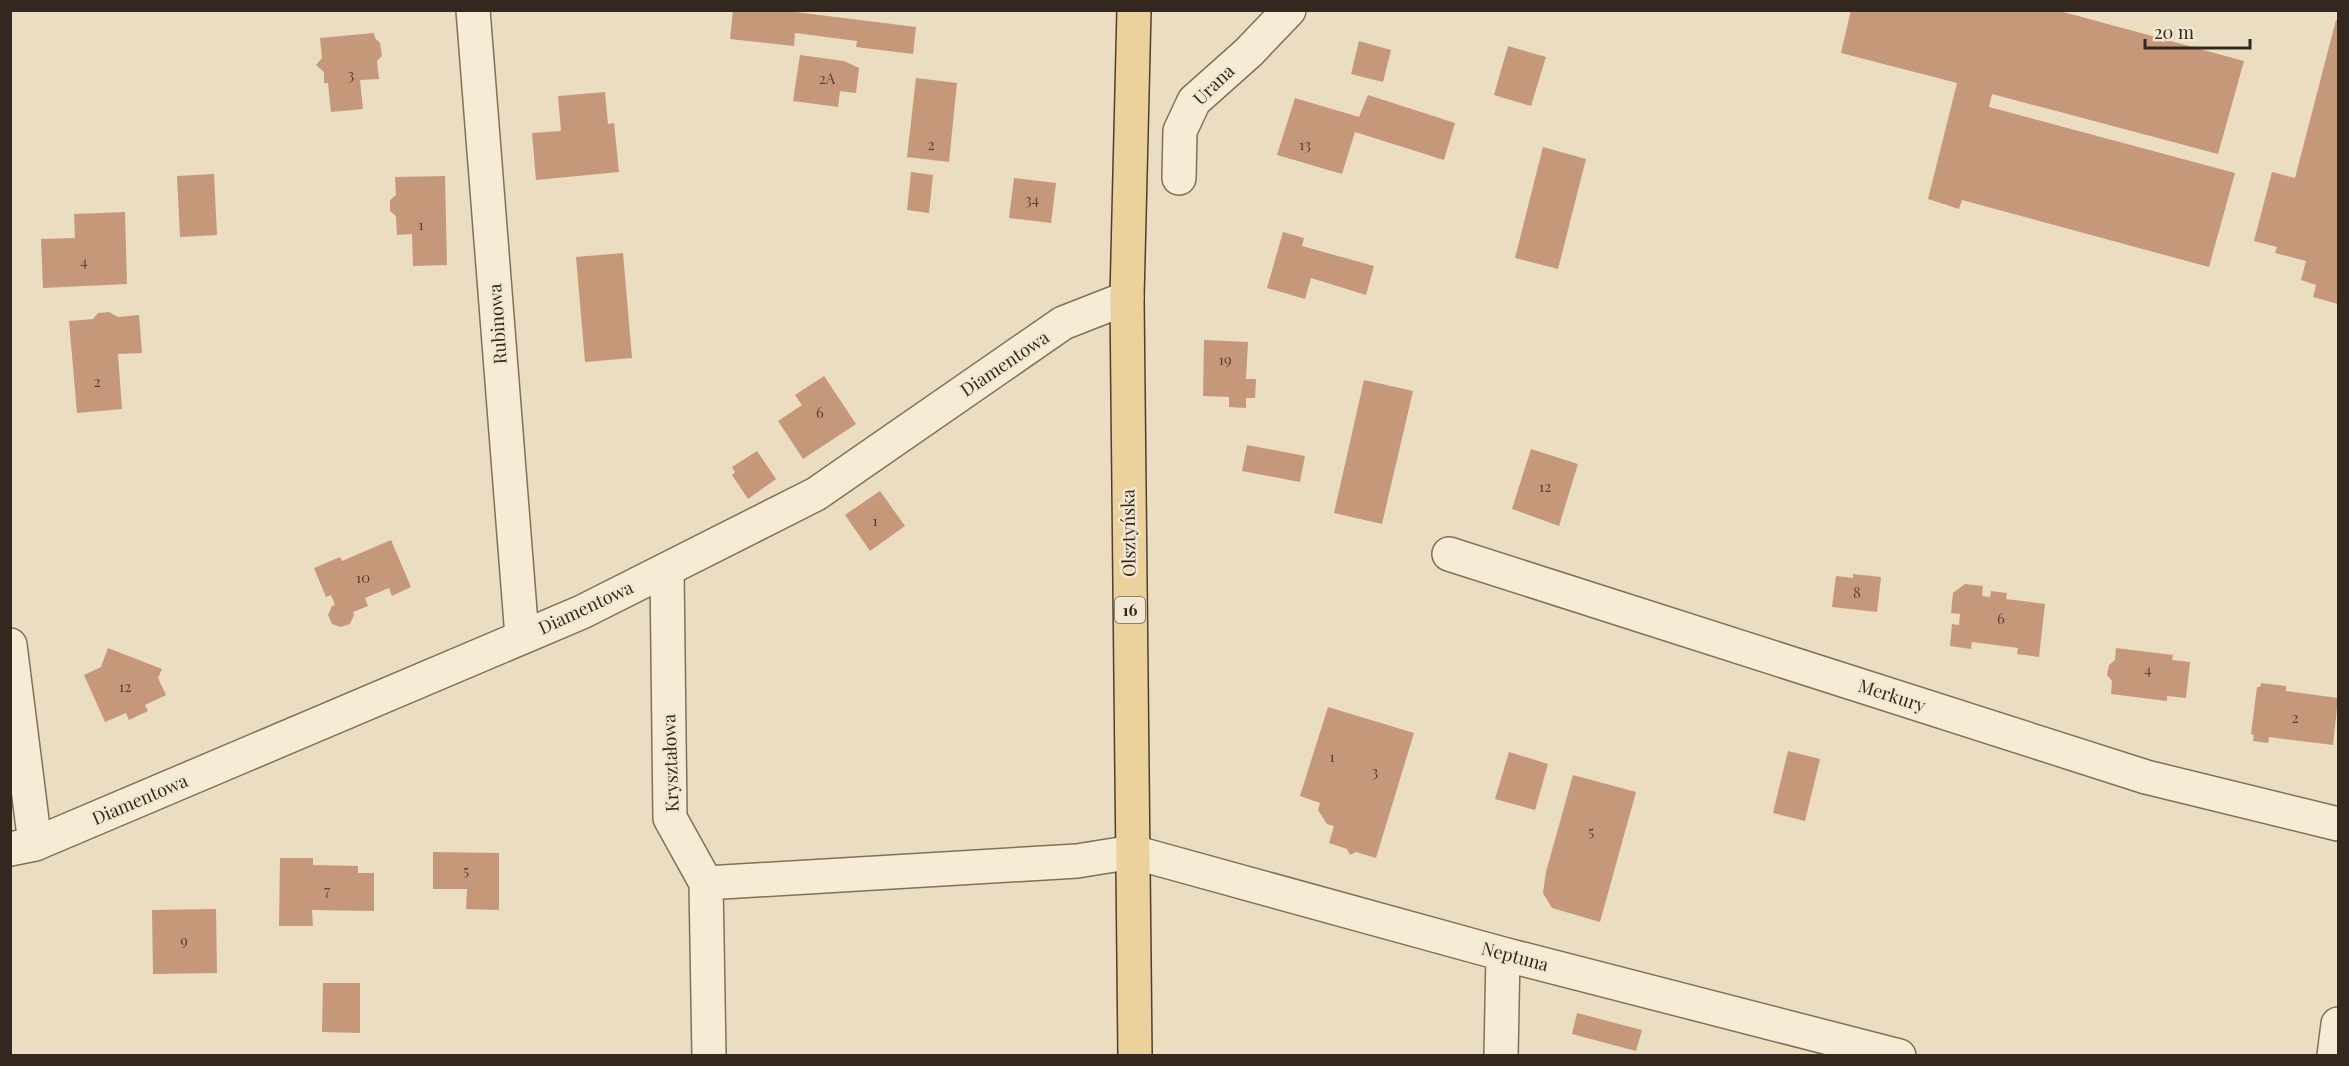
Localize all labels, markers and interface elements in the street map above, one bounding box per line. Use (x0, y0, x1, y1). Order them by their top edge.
scale bar (2145, 12, 2250, 50)
text: 20 m (2154, 20, 2194, 44)
street label: Urana (1187, 59, 1239, 110)
house number: 3 (348, 64, 355, 84)
house number: 2A (819, 68, 836, 88)
house number: 2 (927, 134, 935, 154)
house number: 13 (1299, 134, 1311, 154)
house number: 34 (1025, 189, 1039, 209)
house number: 1 (418, 214, 424, 234)
house number: 4 (80, 251, 88, 271)
street label: Rubinowa (482, 283, 512, 365)
street label: Diamentowa (955, 325, 1053, 402)
house number: 19 (1218, 349, 1232, 369)
house number: 2 (93, 371, 101, 391)
house number: 6 (816, 402, 824, 422)
house number: 12 (1539, 476, 1551, 496)
street label: Olsztyńska (1115, 489, 1141, 577)
house number: 1 (872, 510, 878, 530)
house number: 10 (356, 567, 370, 587)
street label: Diamentowa (534, 575, 637, 640)
house number: 8 (1853, 582, 1861, 602)
road number: 16 (1115, 597, 1145, 623)
house number: 6 (1997, 608, 2005, 628)
house number: 4 (2144, 659, 2152, 679)
street label: Merkury (1856, 673, 1929, 717)
house number: 12 (119, 676, 131, 696)
house number: 2 (2291, 707, 2299, 727)
street label: Kryształowa (656, 714, 684, 812)
house number: 1 (1329, 746, 1335, 766)
house number: 3 (1372, 761, 1379, 781)
street label: Diamentowa (88, 768, 191, 830)
house number: 5 (1588, 821, 1594, 841)
house number: 5 (463, 860, 469, 880)
house number: 7 (324, 880, 330, 900)
house number: 9 (180, 930, 188, 950)
street label: Neptuna (1479, 936, 1551, 976)

